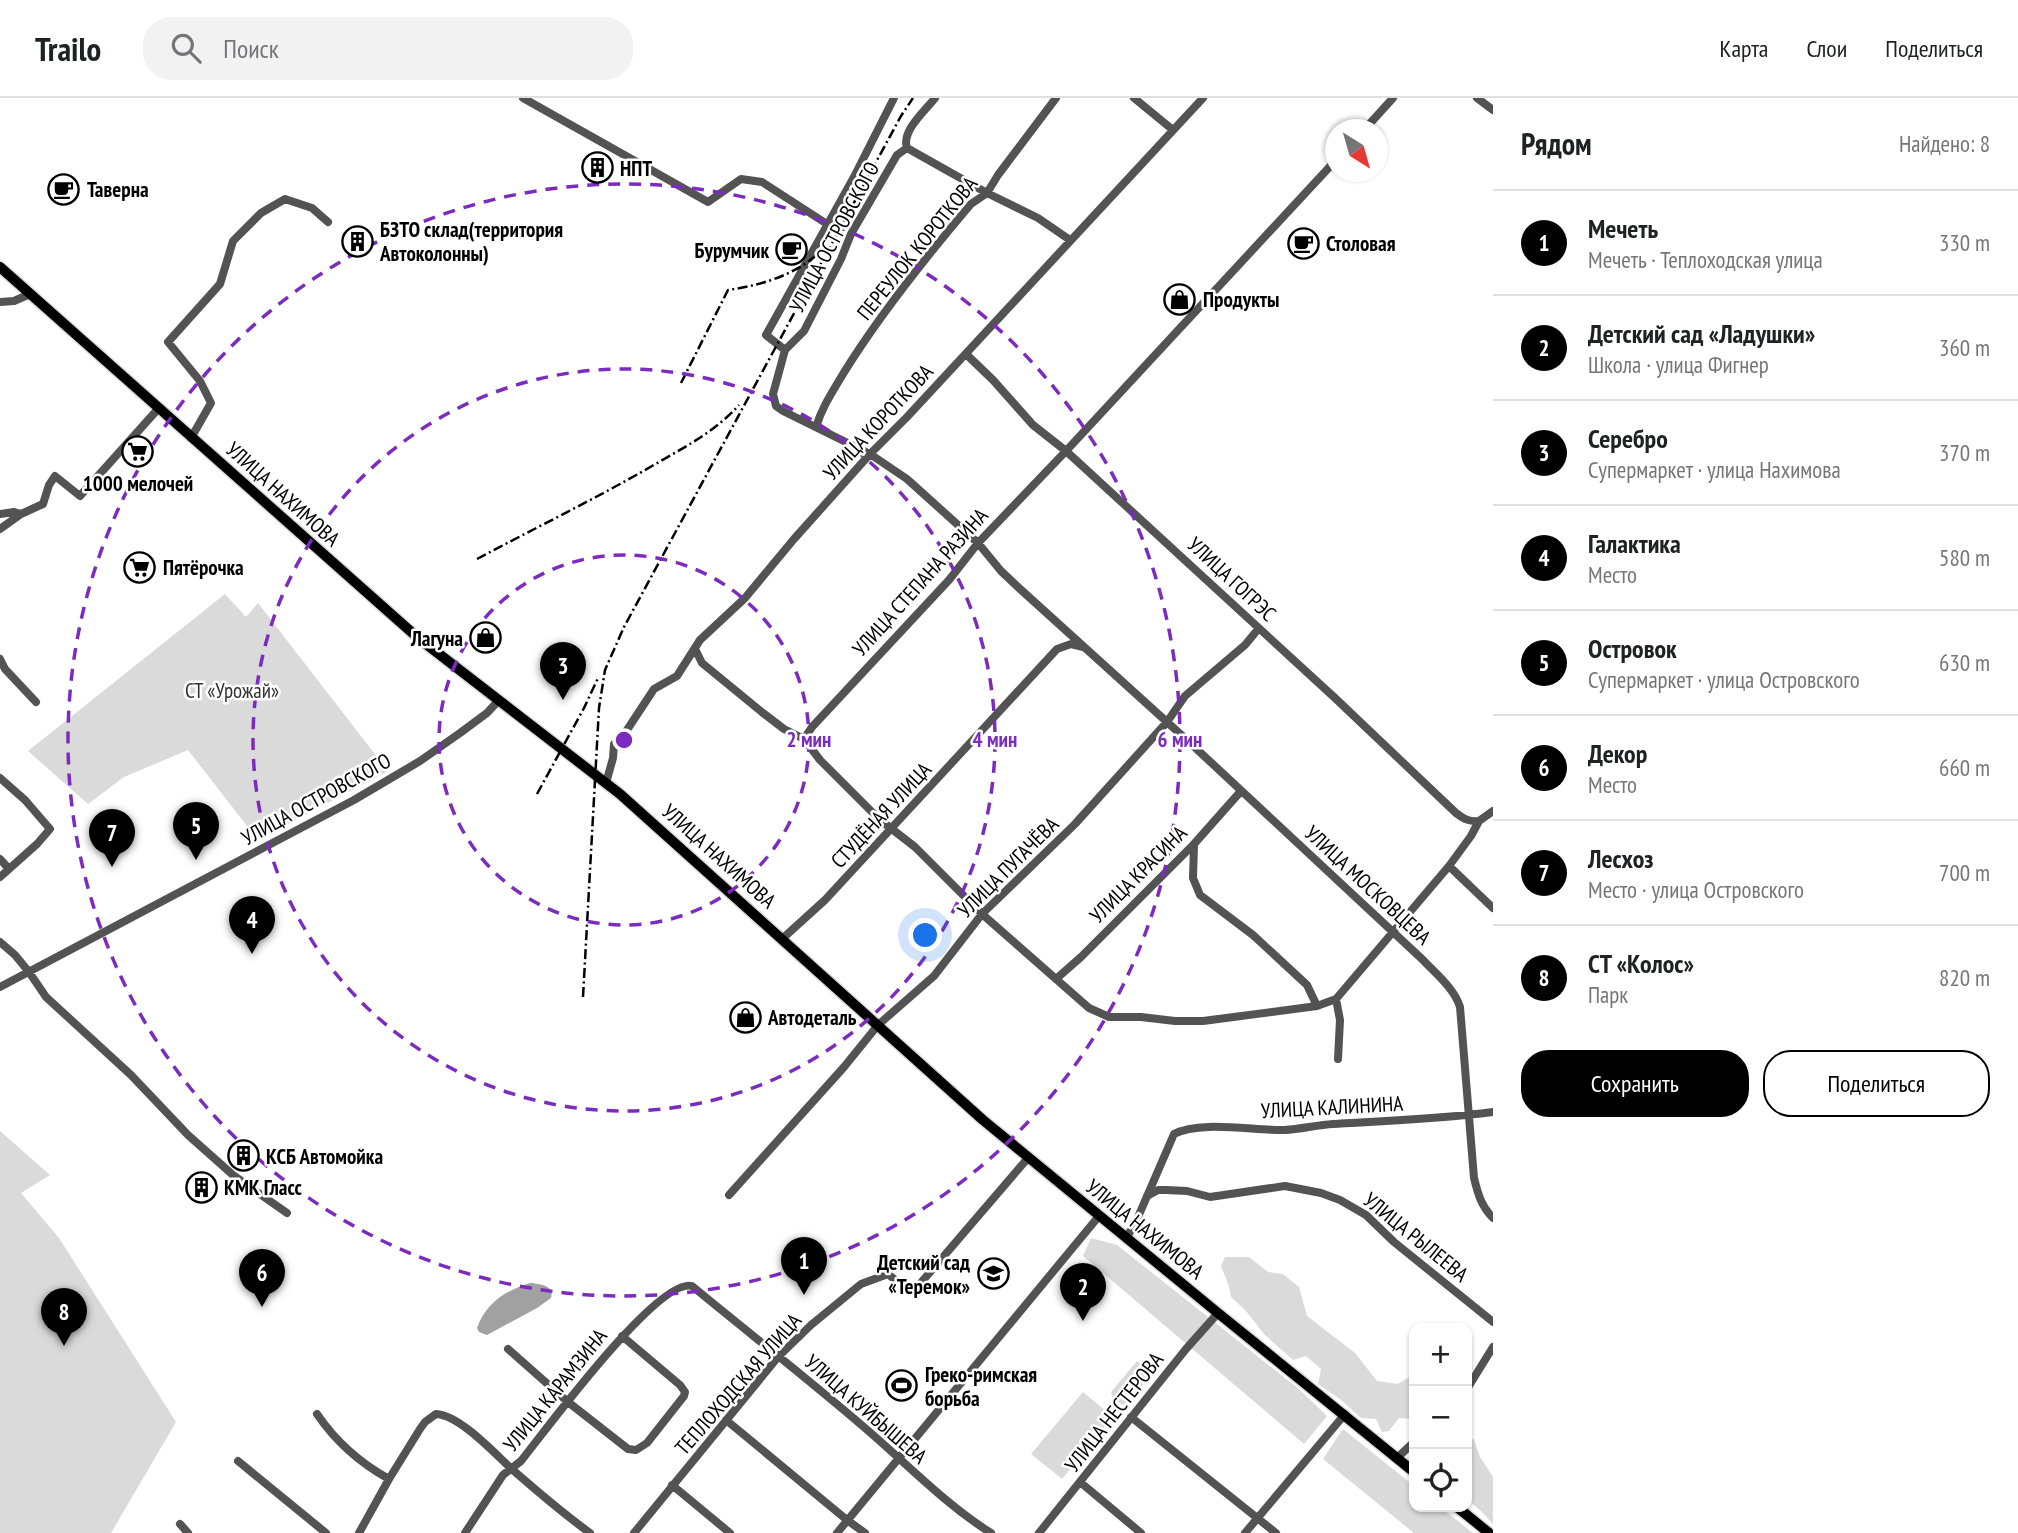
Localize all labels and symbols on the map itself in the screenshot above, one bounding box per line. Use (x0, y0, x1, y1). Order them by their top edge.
north arrow (1325, 119, 1388, 182)
building icon: НПТ (580, 151, 614, 185)
place label: НПТ (620, 155, 652, 182)
street label: УЛИЦА ОСТРОВСКОГО (783, 157, 885, 317)
street label: ПЕРЕУЛОК КОРОТКОВА (851, 171, 983, 325)
cafe icon: Таверна (47, 172, 81, 206)
place label: Таверна (87, 176, 149, 203)
place label: БЗТО склад(территория Автоколонны) (379, 216, 563, 267)
building icon: БЗТО склад(территория Автоколонны) (340, 224, 374, 258)
cafe icon: Столовая (1286, 226, 1320, 260)
place label: Столовая (1326, 230, 1396, 257)
cafe icon: Бурумчик (775, 233, 809, 267)
place label: Бурумчик (695, 237, 769, 264)
shop icon: Продукты (1163, 282, 1197, 316)
place label: Продукты (1203, 286, 1279, 313)
street label: УЛИЦА КОРОТКОВА (817, 358, 939, 486)
supermarket icon: 1000 мелочей (121, 434, 155, 468)
street label: УЛИЦА НАХИМОВА (220, 436, 346, 552)
place label: 1000 мелочей (83, 470, 193, 497)
street label: УЛИЦА СТЕПАНА РАЗИНА (846, 502, 994, 662)
street label: УЛИЦА ГОГРЭС (1182, 531, 1282, 627)
supermarket icon: Пятёрочка (123, 550, 157, 584)
place label: Пятёрочка (163, 554, 244, 581)
shop icon: Лагуна (469, 621, 503, 655)
place label: Лагуна (410, 625, 463, 652)
pin: 3 (540, 642, 586, 700)
park label: СТ «Урожай» (185, 677, 279, 704)
text: 2 мин (787, 726, 831, 753)
text: 4 мин (973, 726, 1017, 753)
text: 6 мин (1158, 726, 1202, 753)
centre of rings (612, 728, 636, 752)
street label: УЛИЦА ОСТРОВСКОГО (236, 747, 396, 851)
street label: СТУДЁНАЯ УЛИЦА (825, 756, 937, 874)
street label: УЛИЦА НАХИМОВА (656, 798, 782, 914)
pin: 5 (173, 802, 219, 860)
pin: 7 (89, 809, 135, 867)
street label: УЛИЦА ПУГАЧЁВА (952, 811, 1064, 923)
street label: УЛИЦА КРАСИНА (1084, 820, 1192, 928)
street label: УЛИЦА МОСКОВЦЕВА (1299, 820, 1437, 950)
pin: 4 (229, 896, 275, 954)
your location (908, 918, 942, 952)
shop icon: Автодеталь (728, 1000, 762, 1034)
place label: Автодеталь (767, 1004, 857, 1031)
street label: УЛИЦА КАЛИНИНА (1260, 1090, 1404, 1124)
building icon: КСБ Автомойка (226, 1139, 260, 1173)
place label: КСБ Автомойка (266, 1143, 383, 1170)
building icon: КМК Гласс (184, 1170, 218, 1204)
street label: УЛИЦА НАХИМОВА (1081, 1173, 1210, 1285)
place label: КМК Гласс (224, 1174, 303, 1201)
street label: УЛИЦА РЫЛЕЕВА (1358, 1186, 1474, 1288)
pin: 1 (781, 1237, 827, 1295)
pin: 6 (239, 1249, 285, 1307)
place label: Детский сад «Теремок» (877, 1249, 970, 1300)
school or university icon: Детский сад «Теремок» (976, 1257, 1010, 1291)
pin: 2 (1060, 1263, 1106, 1321)
pin: 8 (41, 1288, 87, 1346)
street label: ТЕПЛОХОДСКАЯ УЛИЦА (669, 1307, 807, 1461)
street label: УЛИЦА КАРАМЗИНА (497, 1323, 613, 1457)
street label: УЛИЦА НЕСТЕРОВА (1059, 1347, 1169, 1477)
street label: УЛИЦА КУЙБЫШЕВА (799, 1348, 933, 1470)
place label: Греко-римская борьба (925, 1361, 1037, 1412)
sports icon: Греко-римская борьба (885, 1369, 919, 1403)

